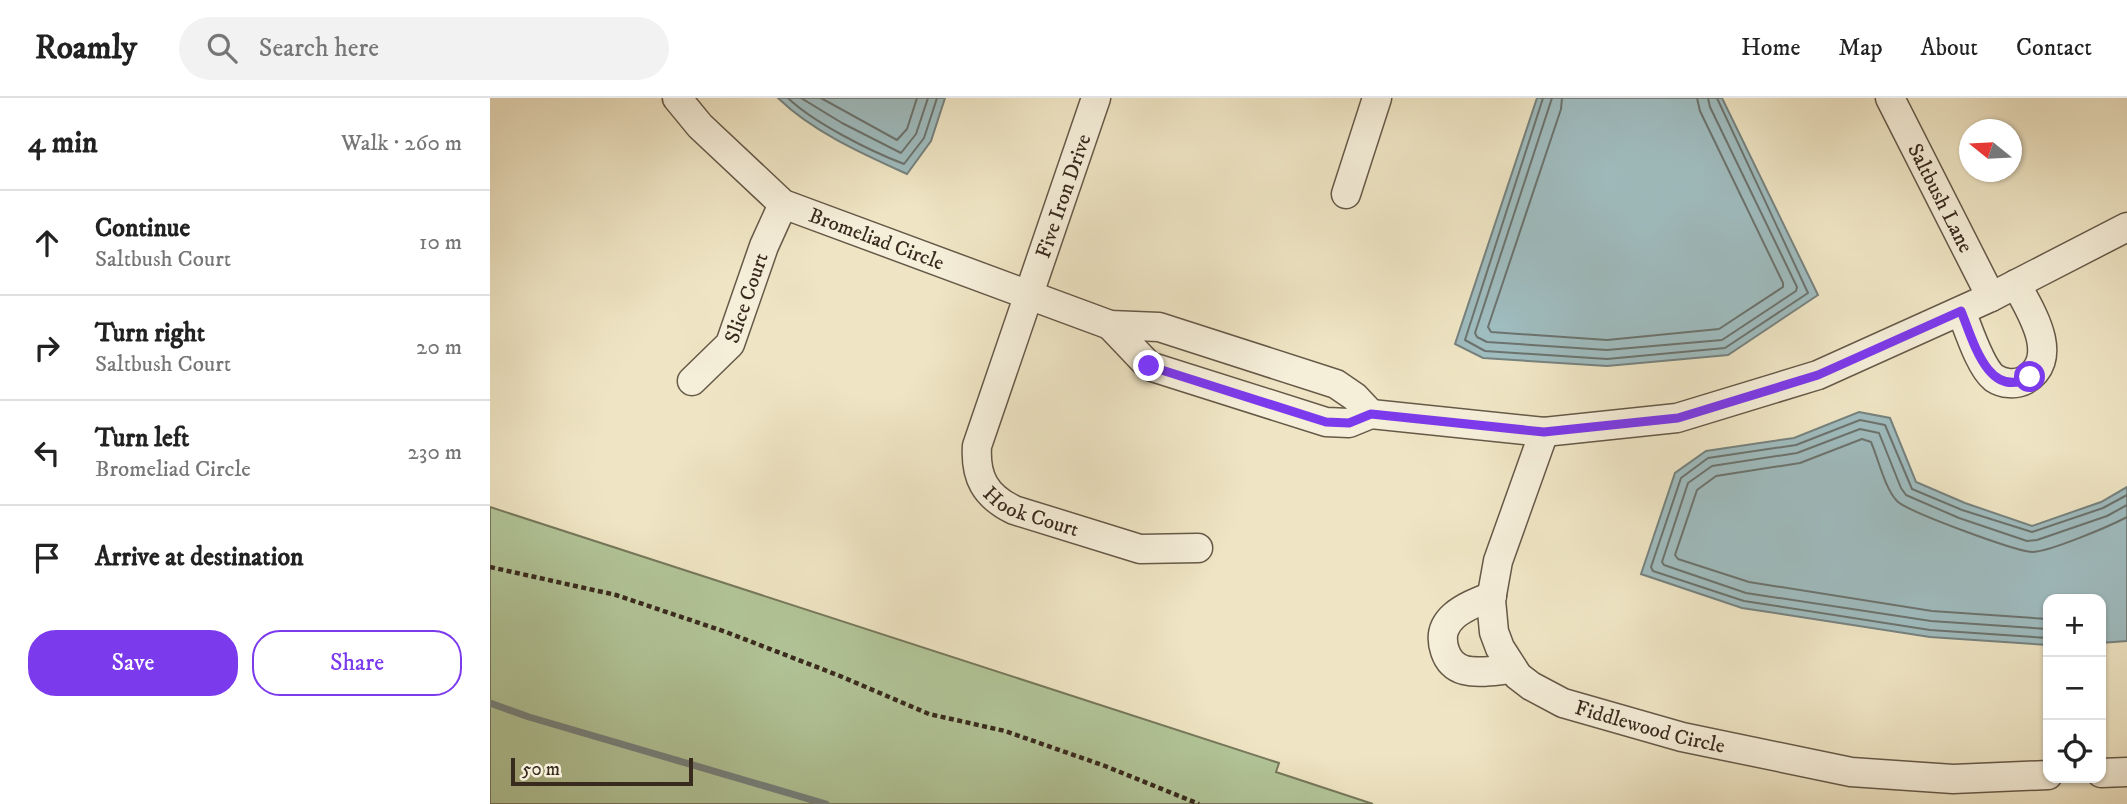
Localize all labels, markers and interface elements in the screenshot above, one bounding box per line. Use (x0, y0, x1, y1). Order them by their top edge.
search box (179, 17, 669, 80)
text: Roamly (35, 28, 137, 69)
icon: search (203, 29, 241, 67)
text: Search here (259, 32, 379, 65)
text: Home (1741, 33, 1800, 63)
text: Map (1838, 33, 1883, 63)
text: About (1921, 33, 1978, 63)
text: Contact (2016, 33, 2092, 63)
north arrow (1959, 119, 2022, 182)
text: 4 min (28, 125, 98, 162)
text: Walk · 260 m (341, 129, 462, 158)
street label: Five Iron Drive (1031, 131, 1097, 262)
street label: Saltbush Lane (1901, 139, 1978, 258)
street label: Bromeliad Circle (805, 203, 948, 277)
text: Continue (95, 212, 190, 245)
icon: ahead (28, 224, 66, 262)
text: 10 m (419, 228, 462, 257)
text: Saltbush Court (95, 245, 231, 274)
street label: Slice Court (719, 249, 775, 347)
text: Turn right (95, 317, 205, 350)
icon: right (28, 329, 66, 367)
text: 20 m (416, 333, 462, 362)
text: Saltbush Court (95, 350, 231, 379)
route end (1133, 350, 1164, 381)
route start (2014, 361, 2045, 392)
text: Turn left (95, 422, 189, 455)
icon: left (28, 434, 66, 472)
text: 230 m (408, 438, 462, 467)
text: Bromeliad Circle (95, 455, 251, 484)
street label: Hook Court (977, 481, 1082, 543)
icon: arrive (28, 539, 66, 577)
text: Arrive at destination (95, 541, 304, 574)
map controls (2043, 594, 2106, 783)
button: + (2043, 594, 2106, 657)
button: Save (28, 630, 238, 696)
button: Share (252, 630, 462, 696)
button: − (2043, 657, 2106, 720)
street label: Fiddlewood Circle (1572, 695, 1727, 760)
button: locate (2043, 720, 2106, 783)
scale bar (511, 755, 693, 787)
text: 50 m (522, 758, 560, 781)

